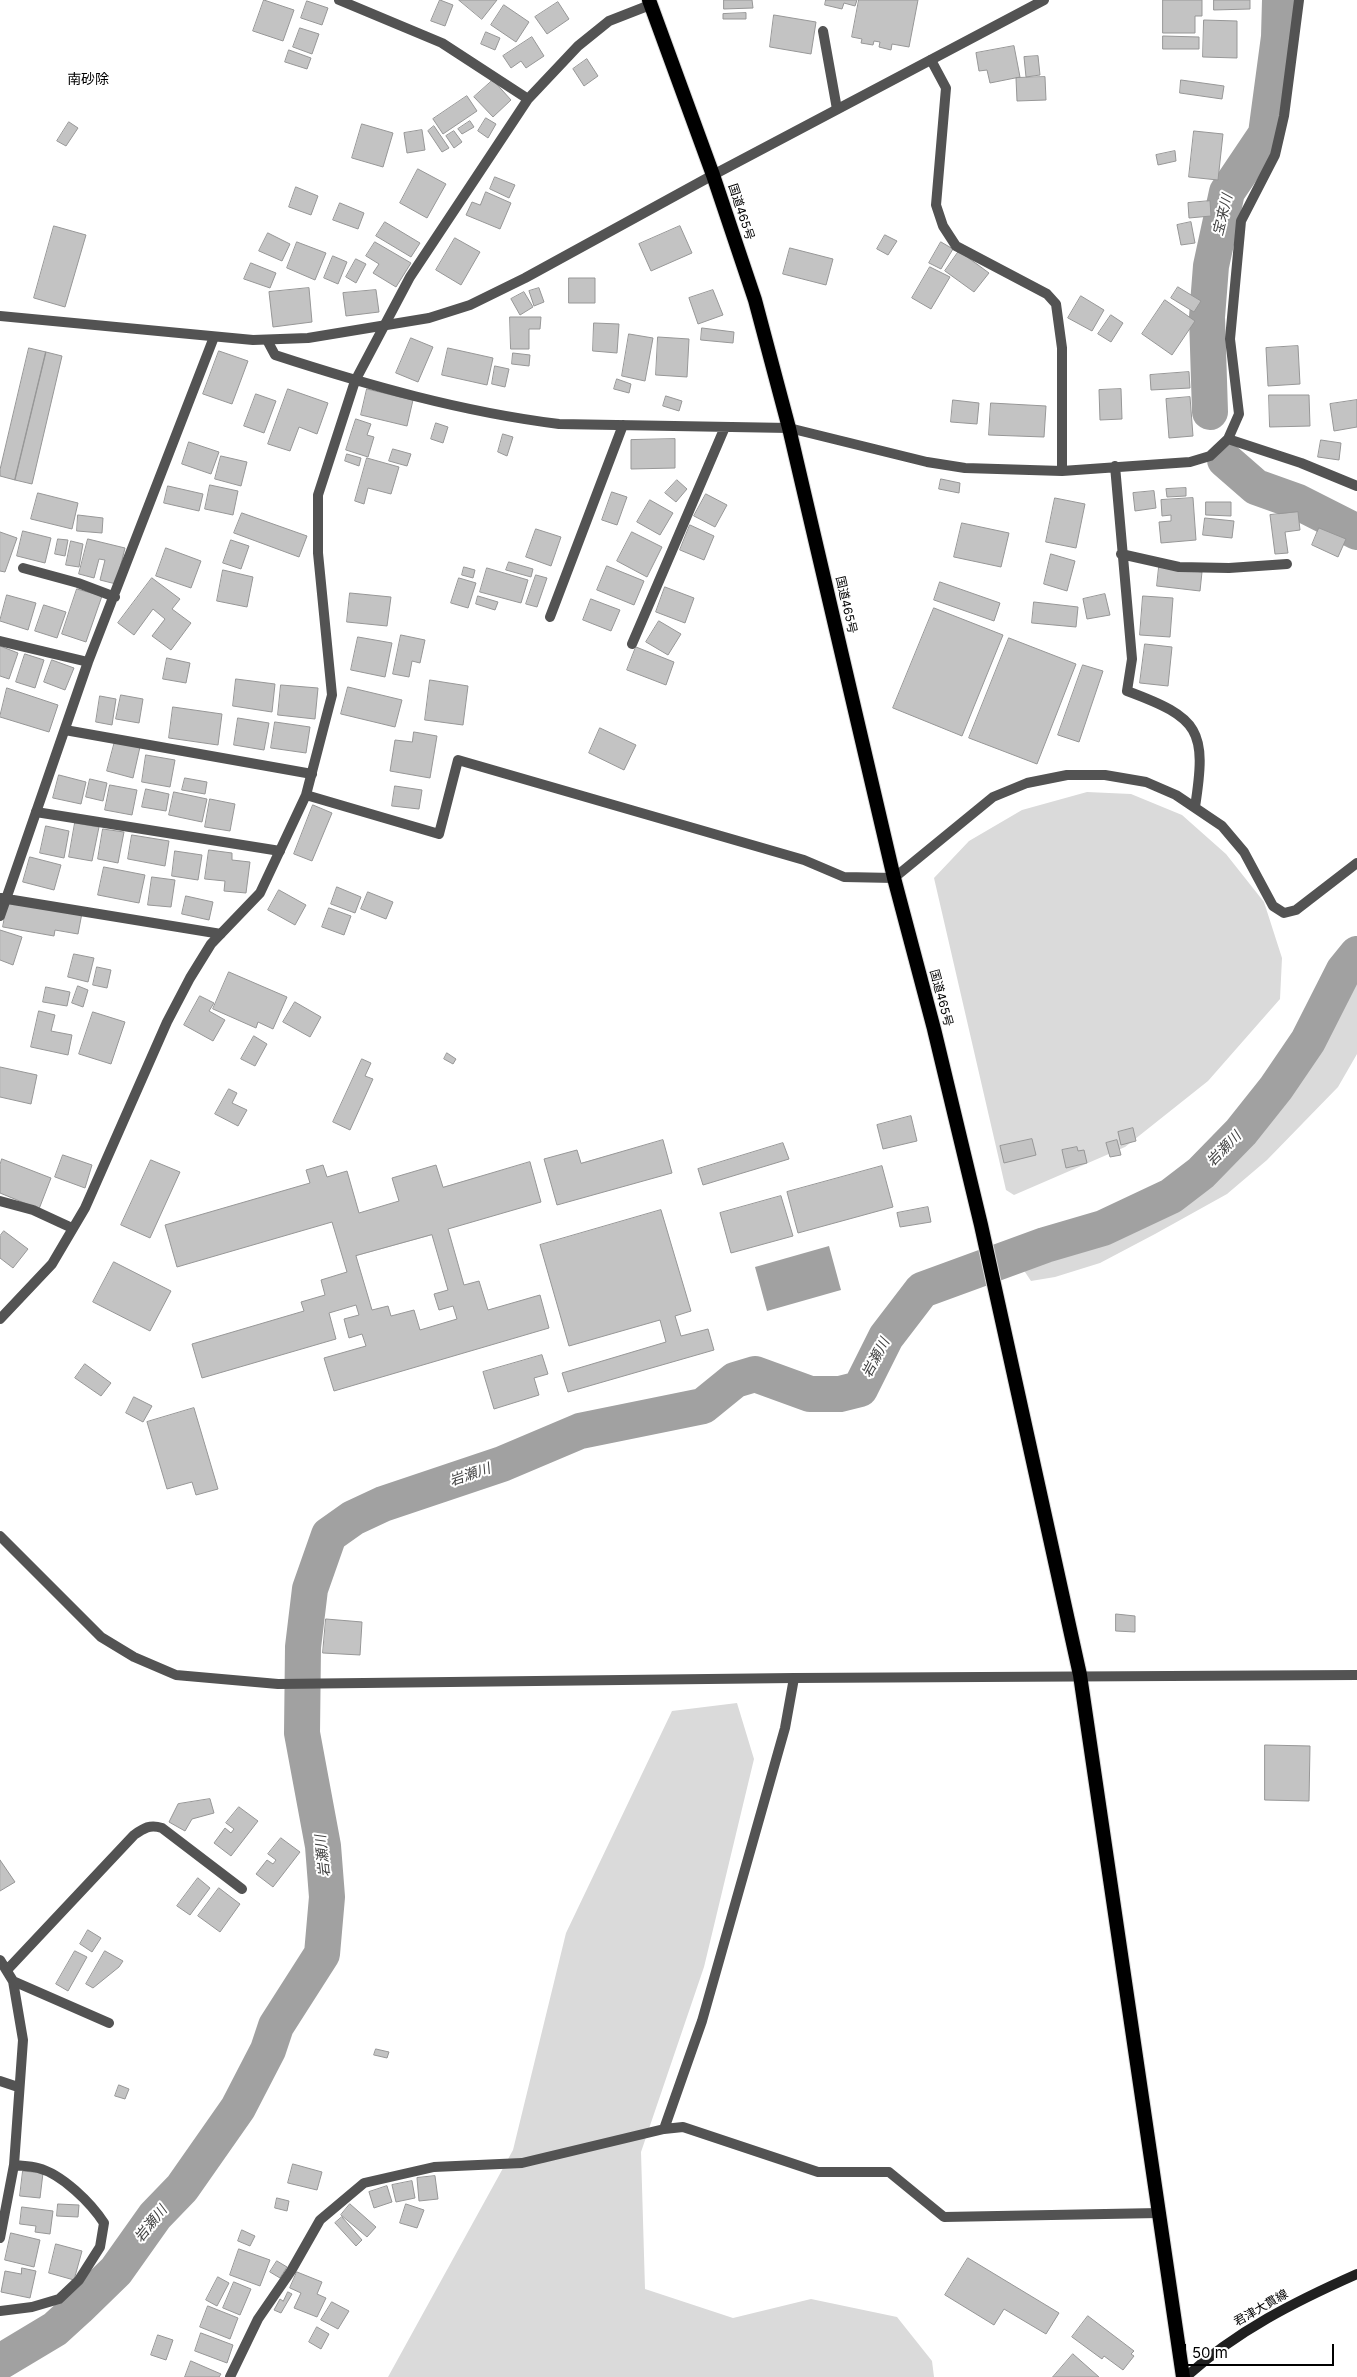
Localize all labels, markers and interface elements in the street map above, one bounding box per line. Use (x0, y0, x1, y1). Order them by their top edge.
district label: 南砂除 (67, 72, 109, 88)
street label: 国道465号 (725, 182, 757, 242)
water label: 宝来川 (1210, 193, 1236, 237)
street label: 国道465号 (832, 575, 860, 635)
street label: 国道465号 (926, 968, 956, 1028)
water label: 岩瀬川 (1203, 1128, 1245, 1170)
water label: 岩瀬川 (859, 1336, 893, 1380)
water label: 岩瀬川 (447, 1460, 493, 1490)
water label: 岩瀬川 (312, 1834, 334, 1878)
water label: 岩瀬川 (131, 2202, 171, 2246)
street label: 君津大貫線 (1231, 2287, 1291, 2329)
scale bar (1187, 2334, 1337, 2366)
text: 50 m (1192, 2343, 1228, 2362)

